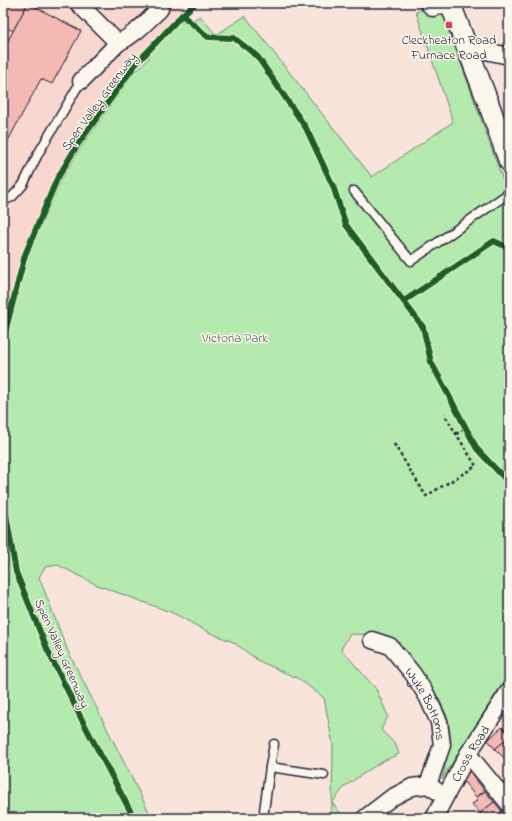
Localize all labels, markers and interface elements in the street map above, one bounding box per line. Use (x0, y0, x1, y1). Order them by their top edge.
marker: Cleckheaton Road Furnace Road (444, 20, 454, 30)
place label: Cleckheaton Road Furnace Road (402, 31, 497, 65)
street label: Spen Valley Greenway (57, 49, 142, 156)
park label: Victoria Park (201, 329, 268, 348)
street label: Spen Valley Greenway (28, 596, 94, 712)
street label: Wyke Bottoms (400, 663, 449, 742)
street label: Cross Road (447, 721, 496, 786)

